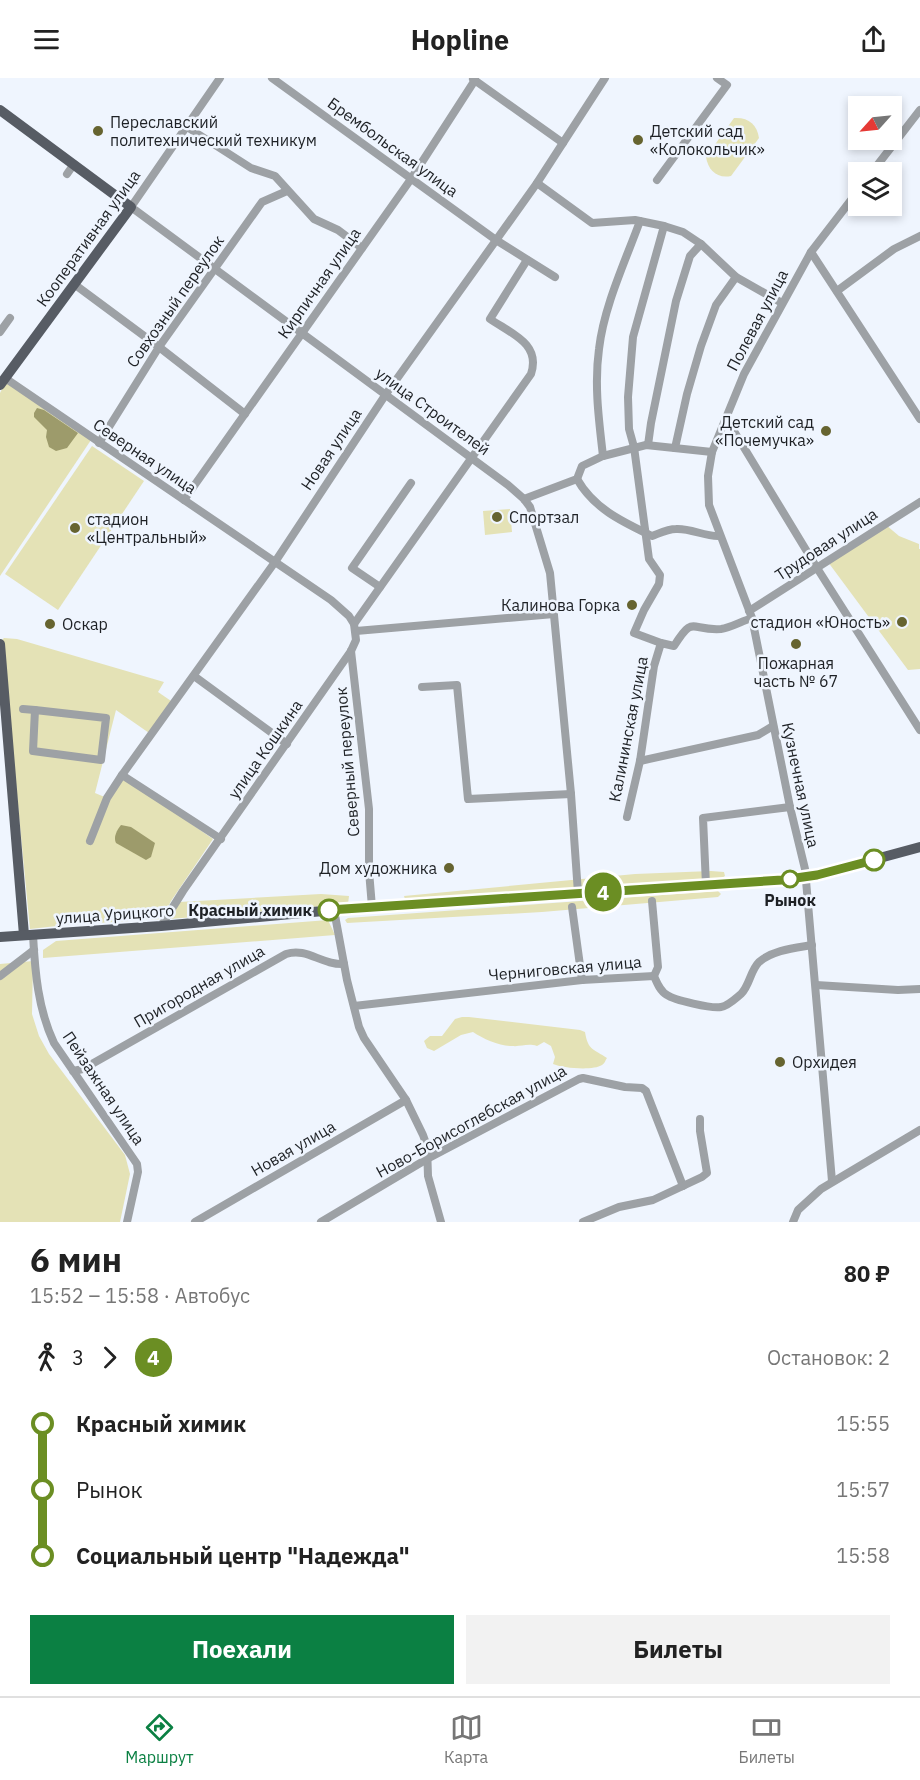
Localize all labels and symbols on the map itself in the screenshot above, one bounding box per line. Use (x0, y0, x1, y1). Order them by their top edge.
street label: Брембольская улица (324, 93, 463, 201)
north arrow (848, 96, 902, 150)
place label: Переславский политехнический техникум (110, 112, 317, 150)
place label: Детский сад «Колокольчик» (650, 121, 765, 159)
marker: Переславский политехнический техникум (91, 124, 105, 138)
marker: Детский сад «Колокольчик» (631, 133, 645, 147)
street label: Кооперативная улица (32, 165, 145, 310)
street label: Кирпичная улица (273, 223, 365, 342)
street label: Совхозный переулок (122, 231, 228, 371)
street label: Полевая улица (722, 266, 792, 374)
street label: улица Строителей (372, 363, 494, 459)
street label: Новая улица (296, 404, 366, 494)
place label: Детский сад «Почемучка» (715, 412, 814, 450)
street label: Северная улица (90, 414, 201, 498)
marker: Детский сад «Почемучка» (819, 424, 833, 438)
street label: Трудовая улица (771, 503, 881, 584)
place label: Спортзал (509, 507, 579, 527)
place label: стадион «Центральный» (87, 509, 207, 547)
marker: Спортзал (490, 510, 504, 524)
marker: стадион «Центральный» (68, 521, 82, 535)
place label: Калинова Горка (501, 595, 620, 615)
marker: Калинова Горка (625, 598, 639, 612)
place label: стадион «Юность» (750, 612, 890, 632)
place label: Оскар (62, 614, 108, 634)
marker: стадион «Юность» (895, 615, 909, 629)
marker: Оскар (43, 617, 57, 631)
marker: Пожарная часть № 67 (789, 637, 803, 651)
place label: Пожарная часть № 67 (754, 653, 838, 691)
street label: Калининская улица (604, 654, 652, 803)
street label: Северный переулок (330, 686, 364, 838)
street label: улица Кошкина (223, 695, 307, 802)
street label: Кузнечная улица (778, 721, 824, 850)
unlabelled marker (863, 849, 885, 871)
place label: Дом художника (319, 858, 437, 878)
marker: Дом художника (442, 861, 456, 875)
marker: Рынок (781, 870, 799, 888)
line badge: 4 (584, 872, 622, 912)
place label: Рынок (764, 890, 816, 910)
marker: Красный химик (318, 899, 340, 921)
street label: улица Урицкого (55, 900, 175, 928)
place label: Красный химик (188, 900, 312, 920)
street label: Пригородная улица (130, 940, 268, 1032)
street label: Черниговская улица (488, 951, 643, 985)
street label: Пейзажная улица (59, 1027, 150, 1149)
place label: Орхидея (792, 1052, 857, 1072)
marker: Орхидея (773, 1055, 787, 1069)
street label: Ново-Борисоглебская улица (372, 1060, 570, 1182)
street label: Новая улица (247, 1116, 339, 1180)

